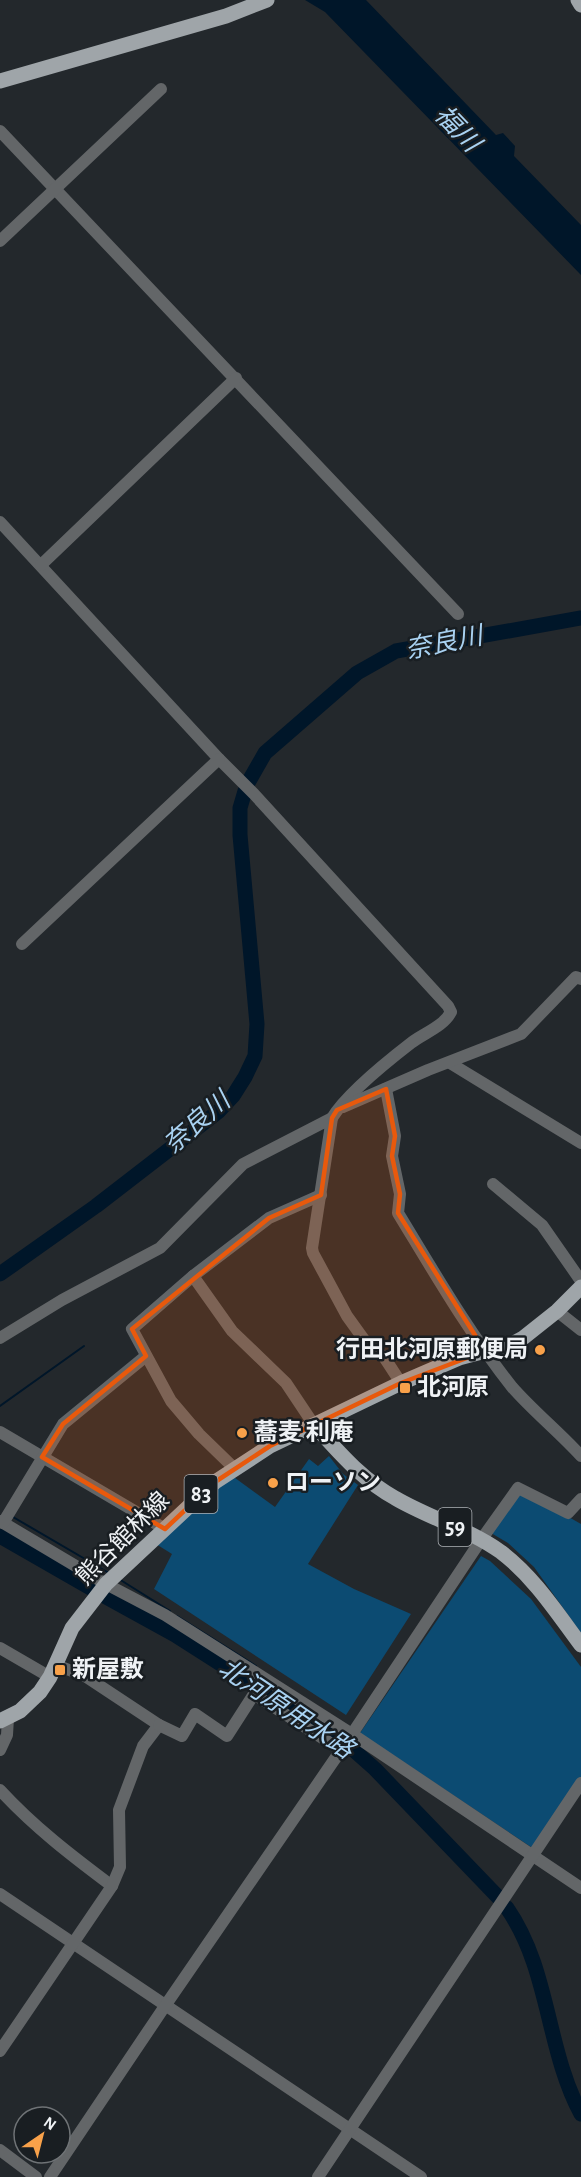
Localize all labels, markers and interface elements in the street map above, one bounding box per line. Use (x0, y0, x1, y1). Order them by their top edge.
water label: 福川 (430, 101, 487, 159)
water label: 奈良川 (403, 621, 488, 663)
water label: 奈良川 (158, 1085, 237, 1158)
place label: 行田北河原郵便局 (336, 1336, 528, 1362)
marker: 行田北河原郵便局 (533, 1343, 547, 1357)
place label: 北河原 (417, 1374, 489, 1400)
marker: 北河原 (398, 1381, 412, 1395)
place label: 蕎麦 利庵 (254, 1419, 354, 1445)
marker: 蕎麦 利庵 (235, 1426, 249, 1440)
place label: ローソン (285, 1471, 381, 1495)
road number: 83 (184, 1475, 218, 1513)
marker: ローソン (266, 1476, 280, 1490)
street label: 熊谷館林線 (71, 1487, 174, 1590)
road number: 59 (438, 1508, 472, 1546)
water label: 北河原用水路 (214, 1654, 360, 1765)
place label: 新屋敷 (72, 1656, 144, 1682)
marker: 新屋敷 (53, 1663, 67, 1677)
north arrow (12, 2105, 72, 2165)
text: N (41, 2114, 59, 2133)

